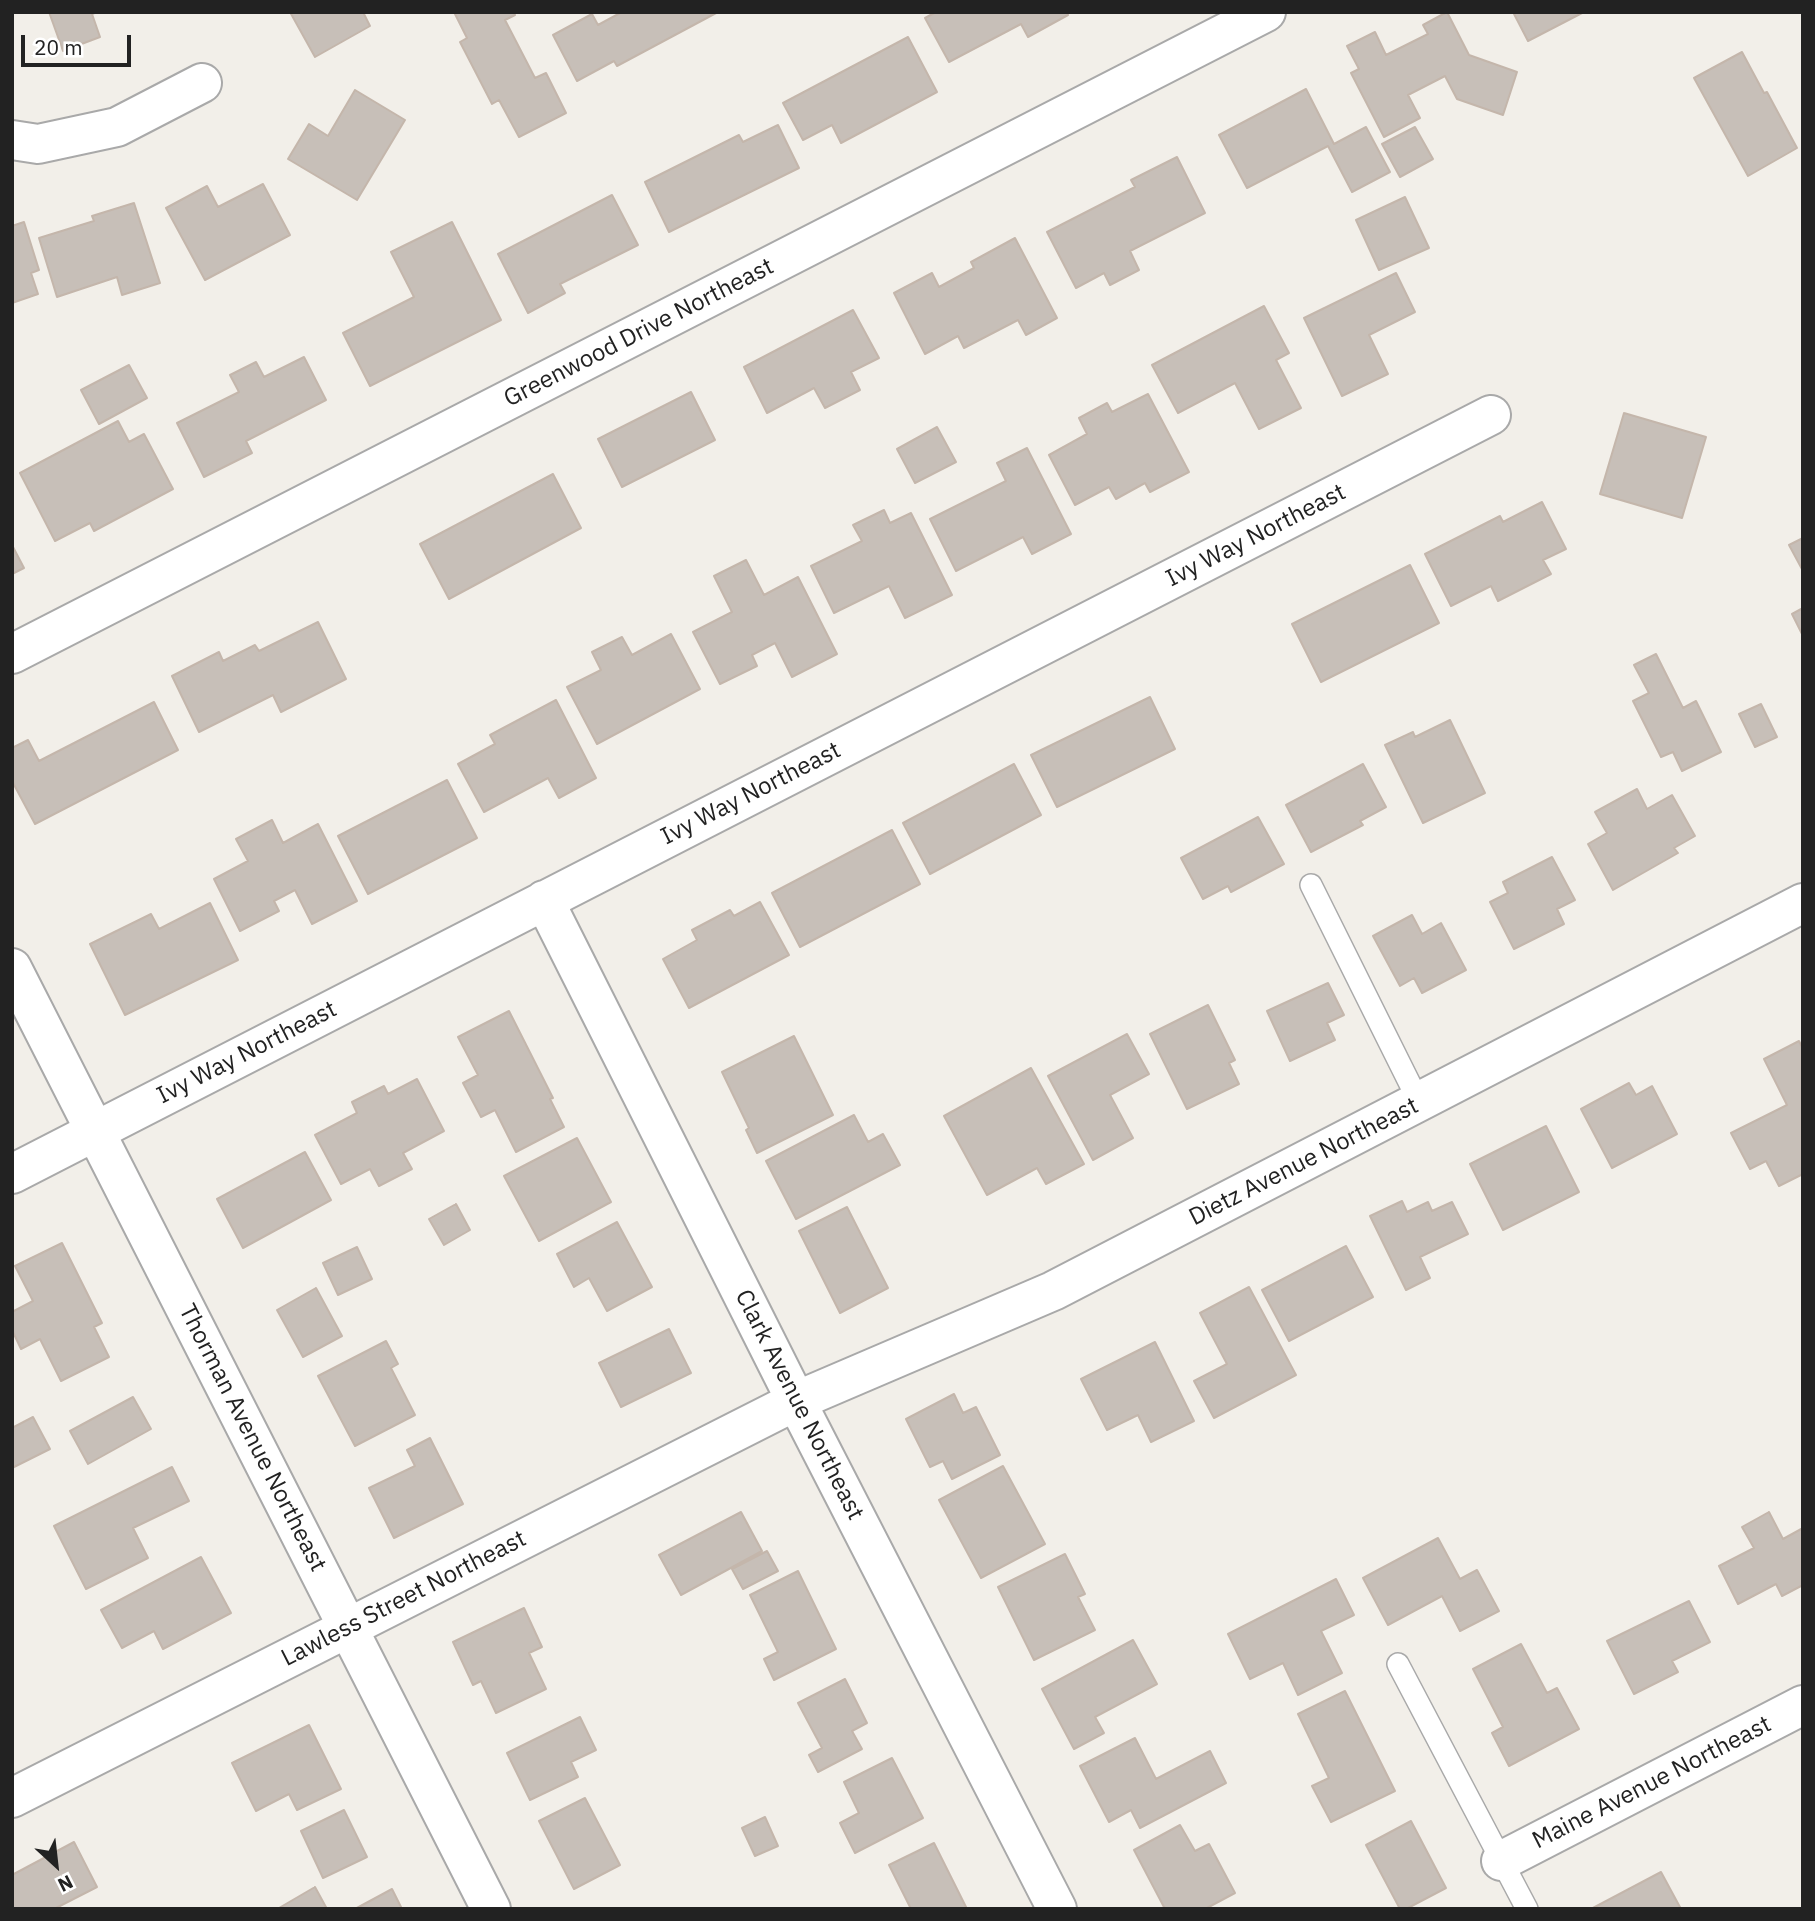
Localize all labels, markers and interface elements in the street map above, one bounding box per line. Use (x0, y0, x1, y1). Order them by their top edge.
scale bar (24, 21, 135, 65)
text: 20 m (34, 33, 83, 61)
street label: Greenwood Drive Northeast (499, 252, 779, 414)
street label: Ivy Way Northeast (1161, 478, 1351, 594)
street label: Ivy Way Northeast (656, 736, 846, 852)
street label: Ivy Way Northeast (152, 995, 342, 1111)
street label: Dietz Avenue Northeast (1184, 1092, 1424, 1232)
street label: Clark Avenue Northeast (728, 1285, 870, 1525)
street label: Thorman Avenue Northeast (172, 1300, 332, 1576)
street label: Lawless Street Northeast (277, 1525, 531, 1673)
street label: Maine Avenue Northeast (1528, 1710, 1776, 1856)
north arrow (21, 1830, 91, 1900)
text: N (54, 1870, 77, 1898)

